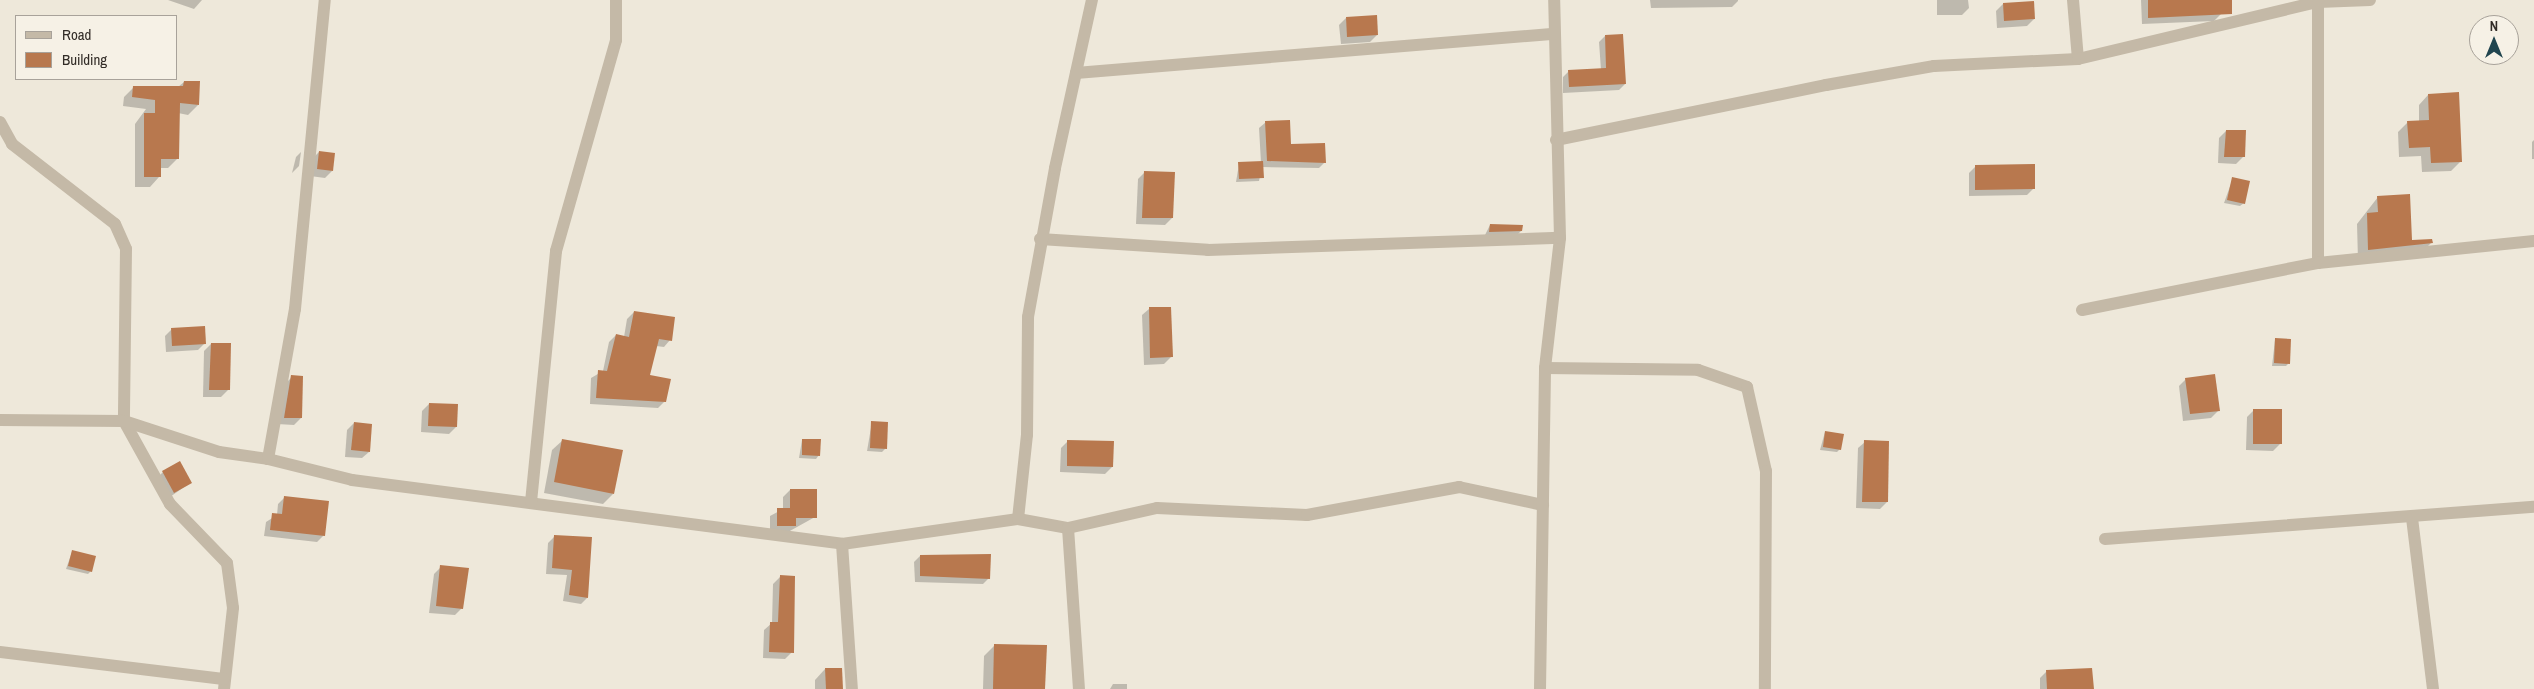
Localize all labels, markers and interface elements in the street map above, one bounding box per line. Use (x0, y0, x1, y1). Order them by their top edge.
legend (15, 15, 178, 80)
north arrow (2469, 15, 2519, 65)
text: N (2490, 17, 2498, 35)
text: Road (62, 24, 91, 45)
text: Building (62, 49, 107, 70)

